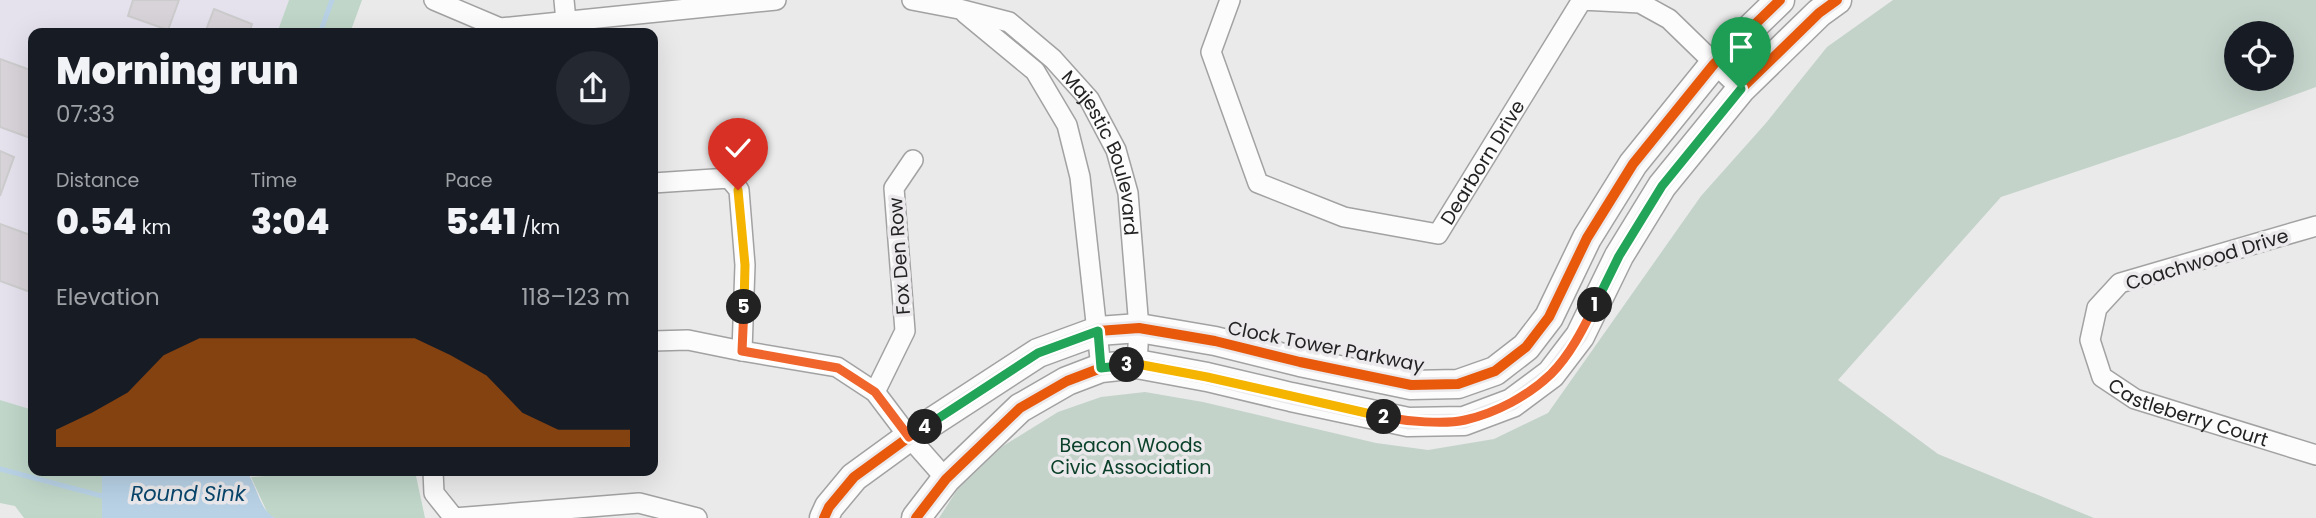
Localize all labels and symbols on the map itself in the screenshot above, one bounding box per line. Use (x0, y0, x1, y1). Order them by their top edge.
pin (1711, 17, 1771, 89)
street label: Majestic Boulevard (1055, 64, 1144, 237)
street label: Dearborn Drive (1434, 95, 1531, 230)
pin (708, 118, 768, 190)
street label: Fox Den Row (882, 196, 917, 316)
street label: Coachwood Drive (2122, 222, 2292, 297)
pin: 1 (1578, 288, 1612, 322)
pin: 5 (726, 290, 762, 324)
street label: Clock Tower Parkway (1225, 314, 1427, 379)
pin: 3 (1110, 348, 1144, 382)
street label: Castleberry Court (2103, 372, 2272, 453)
pin: 2 (1366, 400, 1402, 434)
pin: 4 (908, 410, 942, 444)
park label: Beacon Woods Civic Association (1050, 432, 1212, 481)
water label: Round Sink (130, 479, 247, 508)

